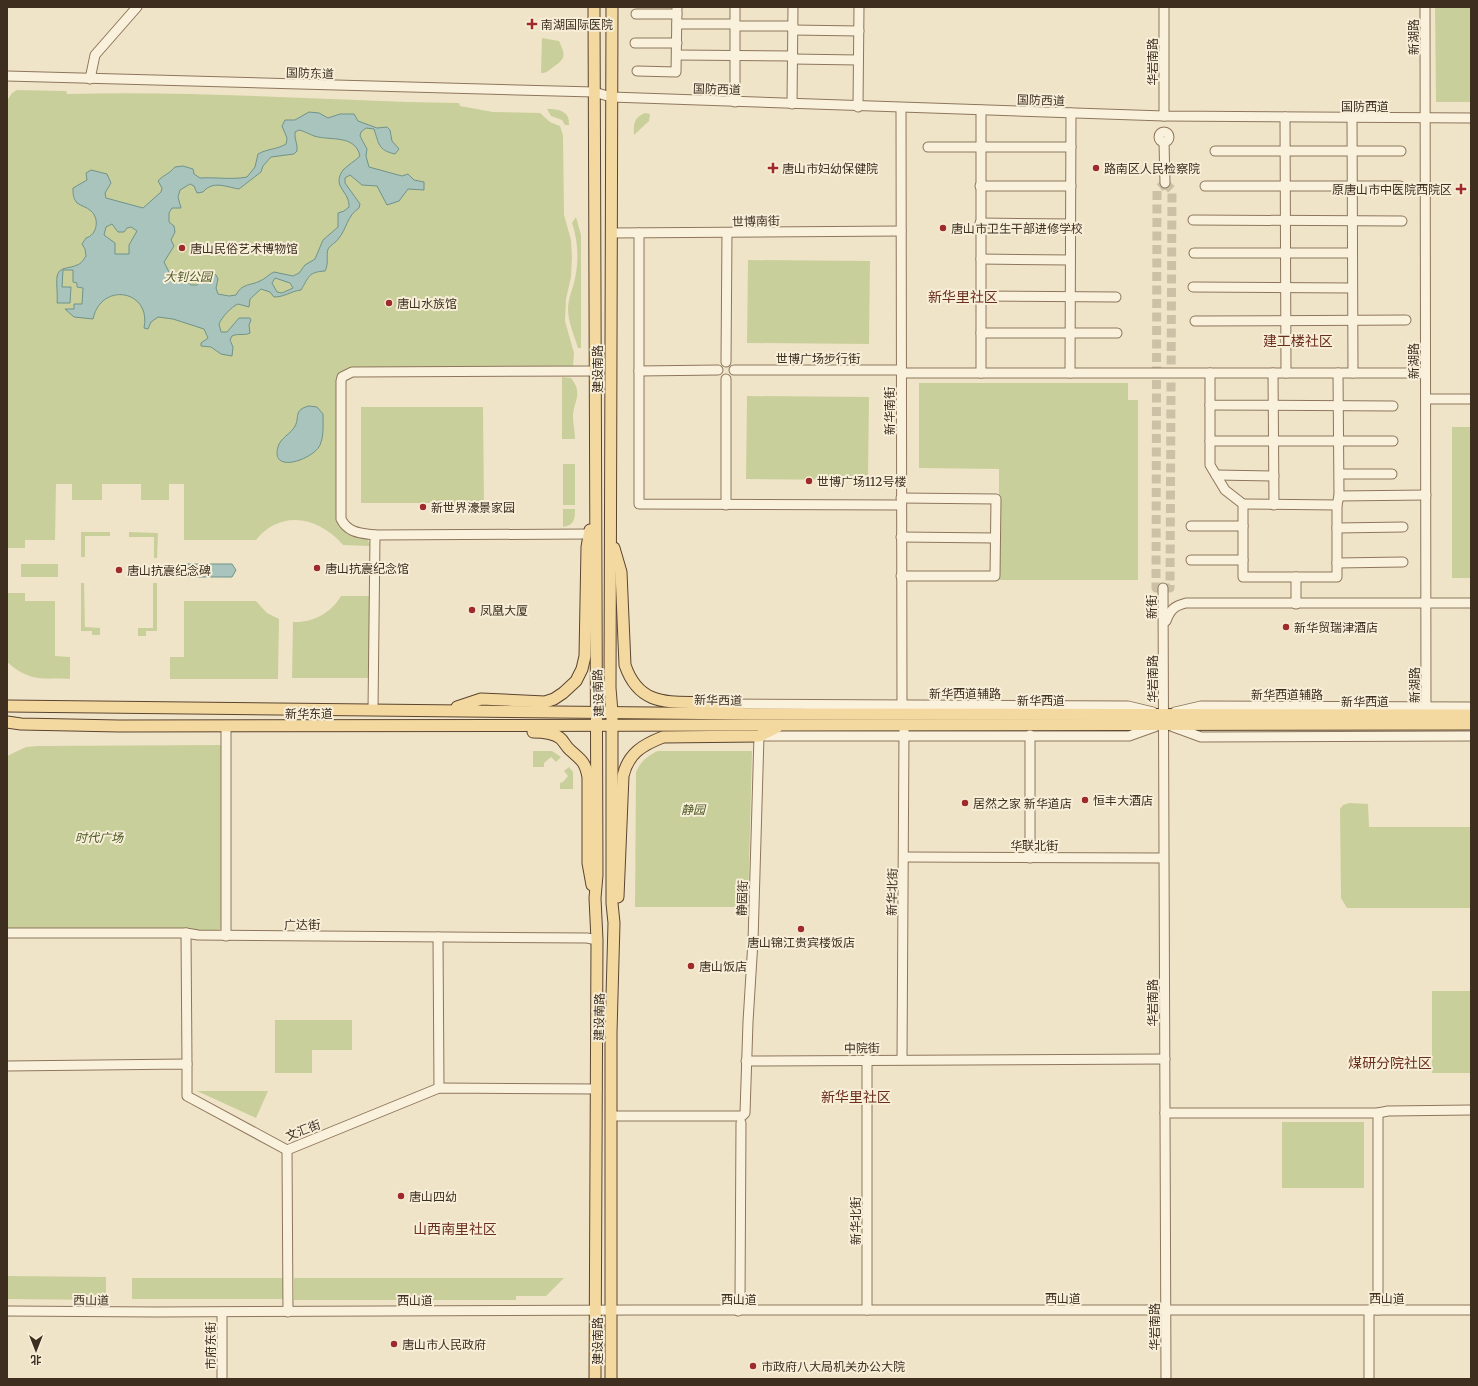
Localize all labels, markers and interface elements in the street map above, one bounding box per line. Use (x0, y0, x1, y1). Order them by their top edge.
place label: 南湖国际医院 (541, 17, 613, 32)
marker: 南湖国际医院 (526, 18, 538, 30)
street label: 新湖路 (1406, 19, 1421, 55)
street label: 华岩南路 (1145, 38, 1160, 86)
street label: 国防东道 (286, 65, 334, 81)
street label: 国防西道 (693, 81, 741, 97)
street label: 国防西道 (1017, 92, 1065, 108)
street label: 国防西道 (1341, 99, 1389, 114)
place label: 唐山市妇幼保健院 (782, 161, 878, 176)
place label: 路南区人民检察院 (1104, 161, 1200, 176)
marker: 唐山市妇幼保健院 (767, 162, 779, 174)
marker: 路南区人民检察院 (1091, 163, 1101, 173)
place label: 原唐山市中医院西院区 (1332, 182, 1452, 197)
marker: 原唐山市中医院西院区 (1455, 183, 1467, 195)
street label: 世博南街 (732, 213, 780, 229)
place label: 唐山市卫生干部进修学校 (951, 221, 1083, 236)
marker: 唐山市卫生干部进修学校 (938, 223, 948, 233)
place label: 唐山民俗艺术博物馆 (190, 241, 298, 256)
marker: 唐山民俗艺术博物馆 (177, 243, 187, 253)
park label: 大钊公园 (164, 269, 214, 284)
district label: 新华里社区 (928, 288, 998, 306)
place label: 唐山水族馆 (397, 296, 457, 311)
marker: 唐山水族馆 (384, 298, 394, 308)
district label: 建工楼社区 (1263, 332, 1333, 350)
street label: 新湖路 (1406, 343, 1421, 379)
street label: 建设南路 (590, 345, 605, 393)
street label: 世博广场步行街 (776, 351, 860, 366)
street label: 新华南街 (882, 387, 897, 435)
place label: 世博广场112号楼 (817, 474, 906, 489)
marker: 世博广场112号楼 (804, 476, 814, 486)
place label: 新世界濠景家园 (431, 500, 515, 515)
marker: 新世界濠景家园 (418, 502, 428, 512)
place label: 唐山抗震纪念馆 (325, 561, 409, 576)
place label: 唐山抗震纪念碑 (127, 563, 211, 578)
marker: 唐山抗震纪念馆 (312, 563, 322, 573)
marker: 唐山抗震纪念碑 (114, 565, 124, 575)
street label: 新街 (1144, 595, 1159, 619)
place label: 凤凰大厦 (480, 603, 528, 618)
marker: 凤凰大厦 (467, 605, 477, 615)
place label: 新华贸瑞津酒店 (1294, 620, 1378, 635)
marker: 新华贸瑞津酒店 (1281, 622, 1291, 632)
street label: 华岩南路 (1145, 655, 1160, 703)
street label: 新湖路 (1407, 667, 1422, 703)
street label: 建设南路 (590, 669, 606, 717)
street label: 新华西道辅路 (929, 686, 1001, 701)
street label: 新华西道辅路 (1251, 687, 1323, 702)
street label: 新华西道 (694, 692, 742, 708)
street label: 新华西道 (1017, 693, 1065, 708)
street label: 新华西道 (1341, 694, 1389, 709)
street label: 新华东道 (285, 706, 333, 721)
place label: 恒丰大酒店 (1093, 793, 1153, 808)
marker: 恒丰大酒店 (1080, 795, 1090, 805)
place label: 居然之家 新华道店 (973, 796, 1072, 811)
marker: 居然之家 新华道店 (960, 798, 970, 808)
park label: 静园 (681, 802, 707, 817)
park label: 时代广场 (75, 830, 124, 845)
street label: 华联北街 (1010, 838, 1058, 853)
street label: 新华北街 (884, 868, 900, 916)
street label: 静园街 (734, 880, 750, 916)
street label: 广达街 (284, 917, 320, 932)
marker: 唐山锦江贵宾楼饭店 (796, 924, 806, 934)
place label: 唐山锦江贵宾楼饭店 (747, 935, 855, 950)
place label: 唐山饭店 (699, 959, 747, 974)
marker: 唐山饭店 (686, 961, 696, 971)
street label: 华岩南路 (1145, 979, 1160, 1027)
street label: 建设南路 (591, 993, 607, 1041)
street label: 中院街 (844, 1040, 880, 1056)
district label: 煤研分院社区 (1348, 1054, 1432, 1072)
district label: 新华里社区 (821, 1088, 891, 1106)
street label: 文汇街 (284, 1117, 322, 1143)
place label: 唐山四幼 (409, 1189, 457, 1204)
marker: 唐山四幼 (396, 1191, 406, 1201)
street label: 新华北街 (848, 1197, 863, 1245)
district label: 山西南里社区 (413, 1220, 497, 1238)
street label: 西山道 (1045, 1291, 1081, 1306)
street label: 西山道 (1369, 1291, 1405, 1306)
street label: 西山道 (73, 1292, 109, 1308)
street label: 西山道 (721, 1292, 757, 1307)
street label: 西山道 (397, 1293, 433, 1308)
street label: 华岩南路 (1147, 1303, 1162, 1351)
street label: 建设南路 (590, 1317, 605, 1365)
street label: 市府东街 (203, 1322, 218, 1370)
north arrow (16, 1330, 56, 1370)
place label: 唐山市人民政府 (402, 1337, 486, 1352)
marker: 唐山市人民政府 (389, 1339, 399, 1349)
text: 北 (31, 1353, 42, 1367)
place label: 市政府八大局机关办公大院 (761, 1359, 905, 1374)
marker: 市政府八大局机关办公大院 (748, 1361, 758, 1371)

